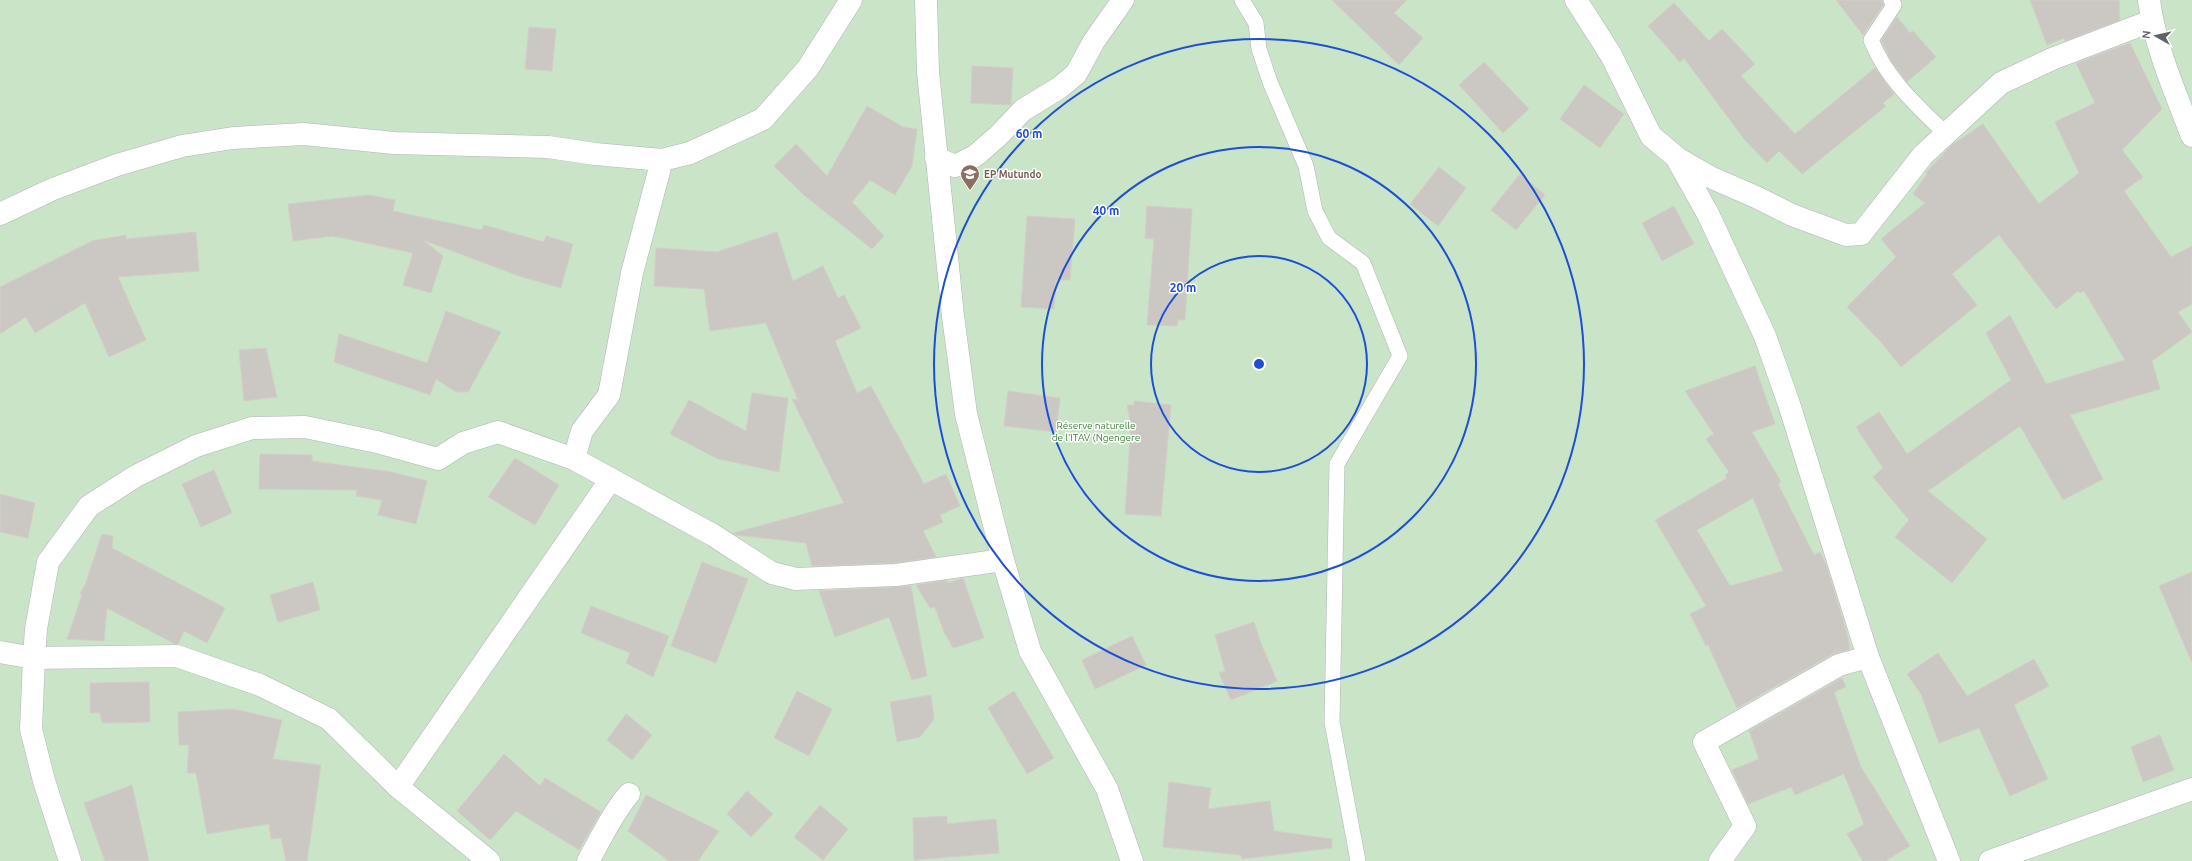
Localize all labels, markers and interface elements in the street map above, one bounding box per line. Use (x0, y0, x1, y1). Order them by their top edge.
north arrow (2136, 16, 2176, 56)
text: N (2140, 30, 2153, 40)
text: 60 m (1016, 127, 1042, 140)
school or university icon: EP Mutundo (959, 163, 981, 191)
place label: EP Mutundo (984, 169, 1041, 180)
text: 40 m (1093, 204, 1119, 217)
text: 20 m (1170, 281, 1196, 294)
centre of rings (1252, 357, 1266, 371)
park label: Réserve naturelle de l'ITAV (Ngengere (1052, 420, 1140, 443)

